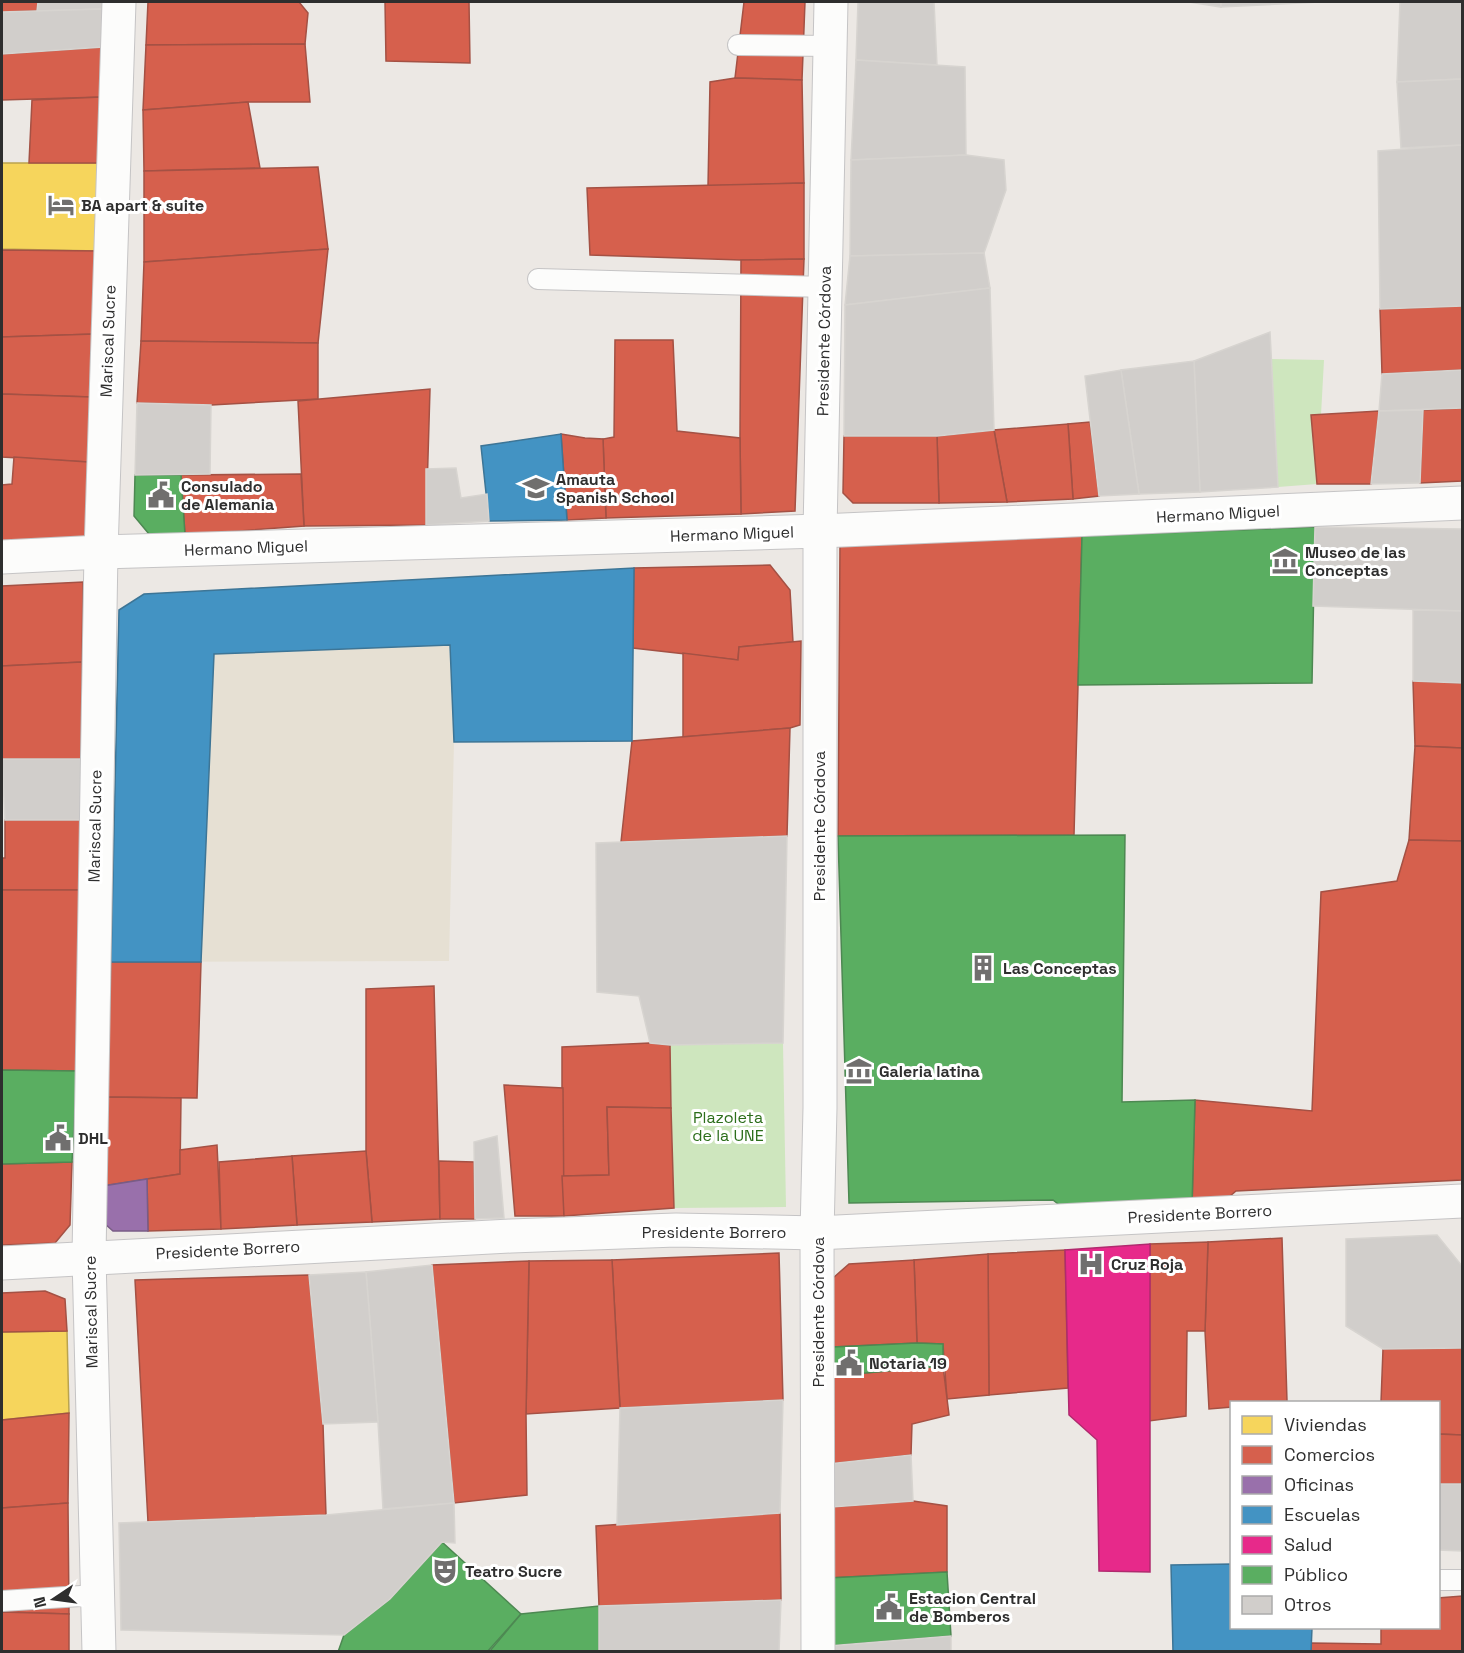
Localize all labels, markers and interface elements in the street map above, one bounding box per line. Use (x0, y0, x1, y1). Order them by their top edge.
hotel icon: BA apart & suite (46, 190, 76, 220)
place label: BA apart & suite (81, 195, 204, 216)
street label: Presidente Córdova (812, 266, 836, 416)
street label: Mariscal Sucre (96, 284, 120, 398)
place label: Amauta Spanish School (556, 469, 674, 508)
school or university icon: Amauta Spanish School (521, 473, 551, 503)
place label: Consulado de Alemania (181, 476, 274, 515)
public building icon: Consulado de Alemania (146, 480, 176, 510)
street label: Hermano Miguel (1156, 500, 1280, 528)
street label: Hermano Miguel (670, 521, 794, 547)
street label: Hermano Miguel (184, 535, 308, 561)
place label: Museo de las Conceptas (1305, 542, 1406, 581)
museum icon: Museo de las Conceptas (1270, 546, 1300, 576)
street label: Presidente Córdova (809, 751, 830, 901)
street label: Mariscal Sucre (84, 770, 106, 882)
building icon: Las Conceptas (968, 953, 998, 983)
place label: Las Conceptas (1003, 958, 1117, 979)
museum icon: Galeria latina (844, 1056, 874, 1086)
place label: Galeria latina (879, 1061, 980, 1082)
park label: Plazoleta de la UNE (692, 1107, 764, 1146)
public building icon: DHL (43, 1123, 73, 1153)
place label: DHL (78, 1128, 108, 1149)
street label: Presidente Borrero (1127, 1200, 1273, 1228)
street label: Presidente Borrero (642, 1222, 786, 1243)
street label: Presidente Borrero (155, 1236, 301, 1264)
street label: Presidente Córdova (808, 1237, 829, 1387)
hospital icon: Cruz Roja (1076, 1249, 1106, 1279)
place label: Cruz Roja (1111, 1254, 1183, 1275)
street label: Mariscal Sucre (80, 1256, 102, 1368)
public building icon: Notaria 19 (834, 1348, 864, 1378)
place label: Notaria 19 (869, 1353, 947, 1374)
legend (1230, 1401, 1440, 1629)
text: Viviendas (1284, 1413, 1367, 1436)
text: Comercios (1284, 1443, 1375, 1466)
text: Oficinas (1284, 1473, 1354, 1496)
text: Escuelas (1284, 1503, 1360, 1526)
text: Salud (1284, 1533, 1332, 1556)
theatre icon: Teatro Sucre (430, 1556, 460, 1586)
place label: Teatro Sucre (465, 1561, 562, 1582)
text: Público (1284, 1563, 1348, 1586)
north arrow (24, 1569, 84, 1629)
place label: Estacion Central de Bomberos (909, 1588, 1036, 1627)
public building icon: Estacion Central de Bomberos (874, 1592, 904, 1622)
text: Otros (1284, 1593, 1331, 1616)
text: N (28, 1595, 51, 1610)

